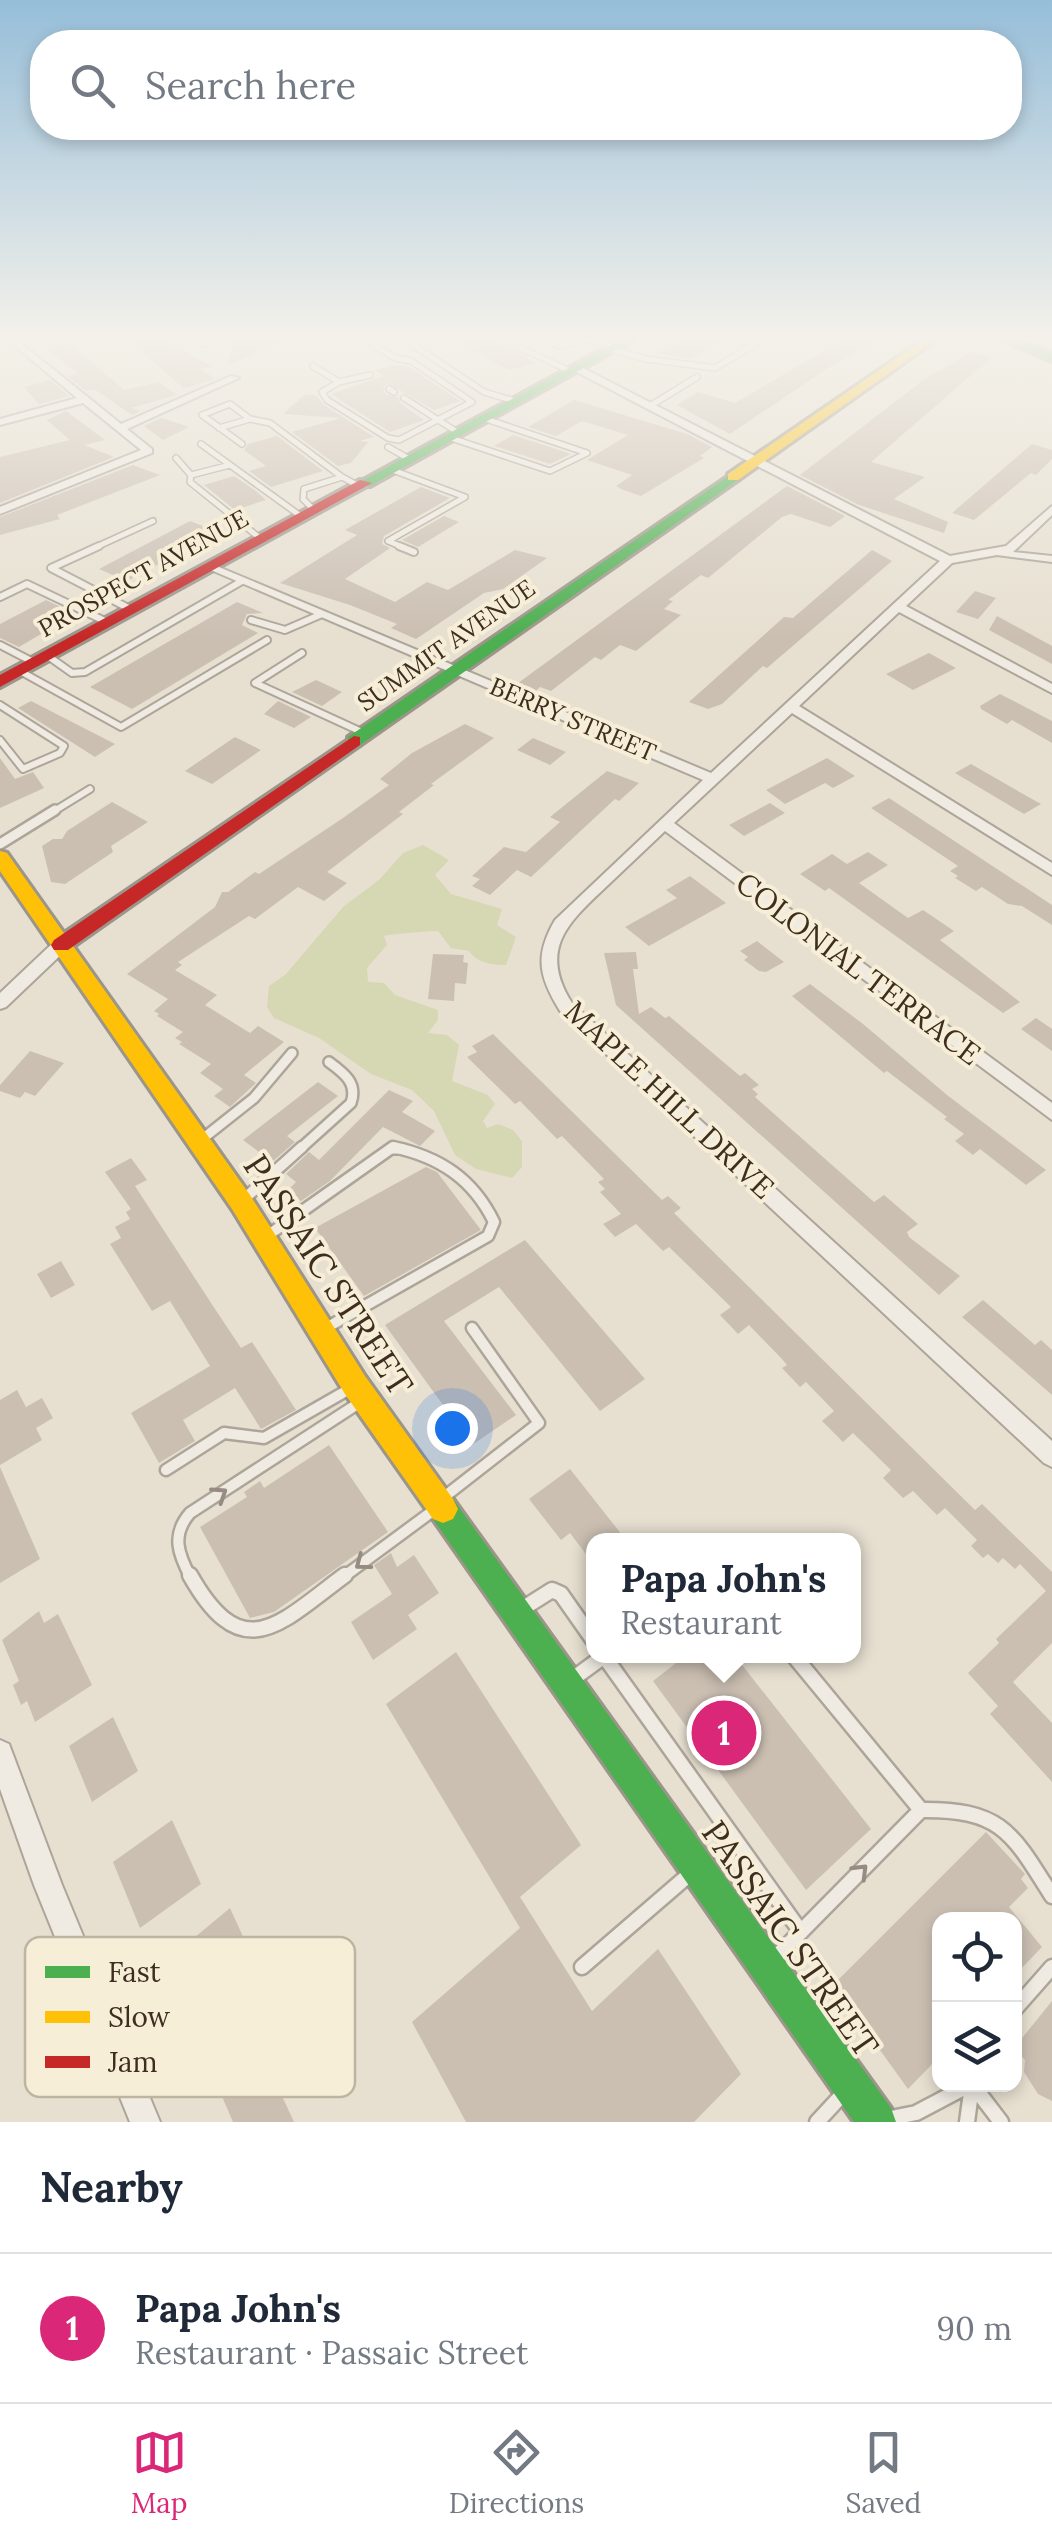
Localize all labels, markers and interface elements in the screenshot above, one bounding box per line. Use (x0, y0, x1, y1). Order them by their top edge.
search box (30, 30, 1022, 140)
icon: search (65, 58, 120, 113)
text: Search here (145, 61, 356, 109)
street label: PROSPECT AVENUE (32, 502, 254, 644)
street label: SUMMIT AVENUE (351, 572, 541, 718)
street label: BERRY STREET (485, 670, 661, 768)
street label: COLONIAL TERRACE (729, 864, 989, 1073)
street label: MAPLE HILL DRIVE (557, 992, 783, 1206)
street label: PASSAIC STREET (234, 1146, 423, 1404)
your location (427, 1403, 478, 1454)
one-way arrow (209, 1487, 227, 1506)
popup (586, 1533, 861, 1663)
one-way arrow (355, 1552, 373, 1569)
text: Papa John's (620, 1554, 827, 1602)
text: Restaurant (620, 1602, 782, 1643)
pin: 1 (692, 1696, 756, 1770)
street label: PASSAIC STREET (692, 1812, 889, 2066)
one-way arrow (850, 1865, 868, 1883)
map controls (932, 1912, 1022, 2092)
button: locate (932, 1912, 1022, 2002)
legend (25, 1937, 355, 2097)
text: Fast (108, 1954, 161, 1990)
text: Slow (108, 1999, 171, 2035)
button: layers (932, 2002, 1022, 2092)
text: Jam (107, 2044, 158, 2080)
text: Nearby (40, 2160, 183, 2214)
text: Papa John's (135, 2284, 341, 2332)
text: 1 (66, 2308, 79, 2349)
text: 90 m (937, 2308, 1012, 2349)
text: Restaurant · Passaic Street (135, 2332, 528, 2373)
tab: Map (131, 2425, 188, 2521)
tab: Directions (449, 2425, 584, 2521)
tab: Saved (846, 2425, 921, 2521)

